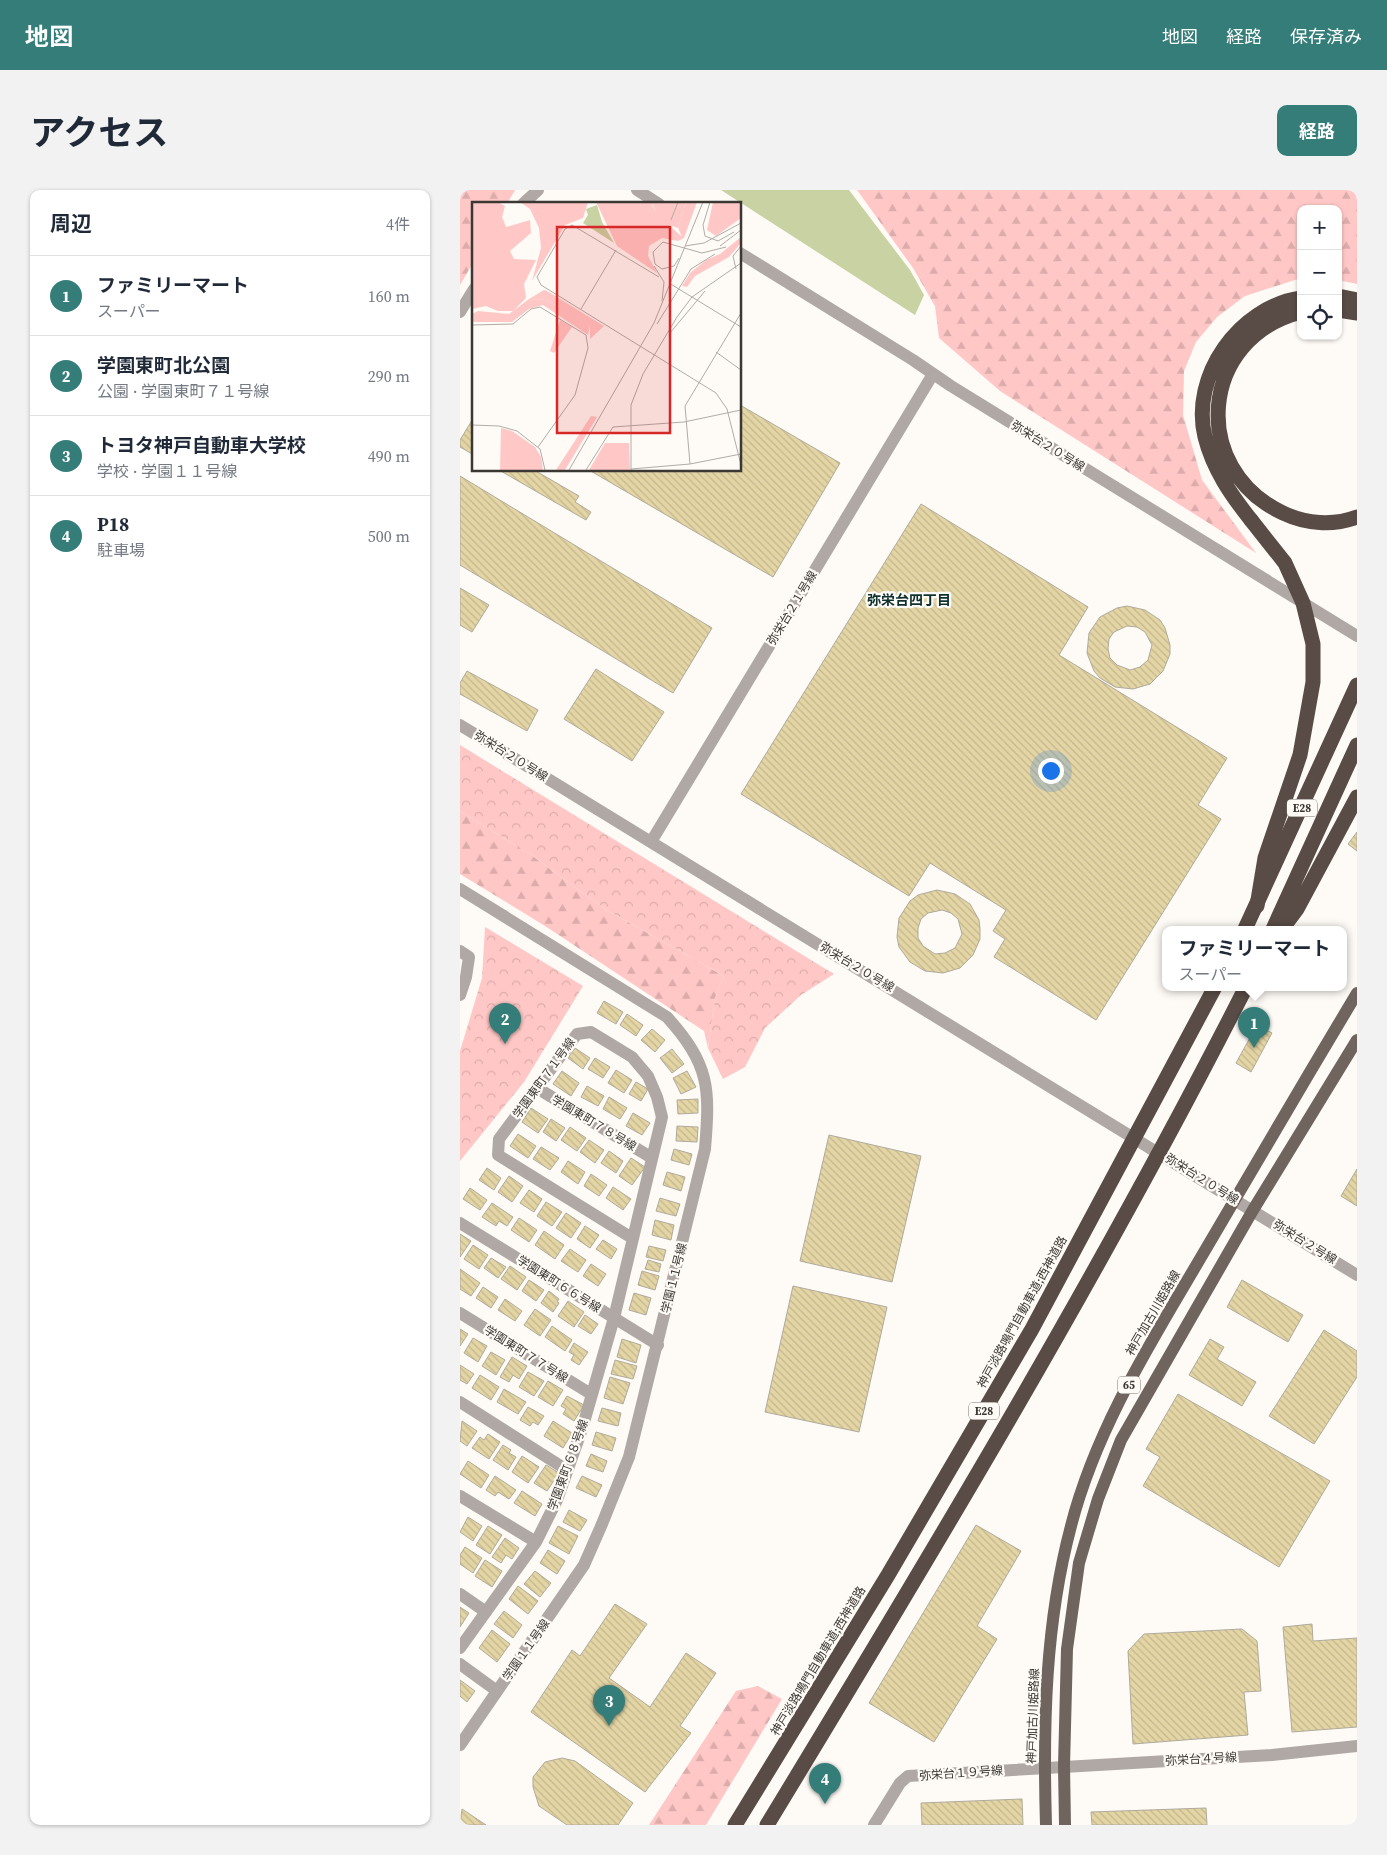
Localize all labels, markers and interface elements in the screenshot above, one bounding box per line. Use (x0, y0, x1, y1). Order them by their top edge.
text: 地図 (25, 20, 73, 53)
text: 地図 (1162, 24, 1198, 49)
text: 経路 (1226, 24, 1262, 49)
text: 保存済み (1290, 24, 1362, 49)
button: 経路 (1277, 105, 1357, 156)
text: アクセス (30, 109, 168, 157)
inset map (472, 202, 741, 471)
map controls (1297, 205, 1342, 340)
button: + (1297, 205, 1342, 250)
text: 周辺 (50, 209, 92, 238)
text: 4件 (386, 213, 410, 235)
button: − (1297, 250, 1342, 295)
text: ファミリーマート (97, 272, 249, 298)
text: 1 (62, 285, 70, 307)
text: 160 m (368, 285, 410, 307)
button: locate (1297, 295, 1342, 340)
text: スーパー (97, 300, 161, 322)
text: 学園東町北公園 (97, 352, 230, 378)
text: 2 (62, 365, 70, 387)
text: 290 m (368, 365, 410, 387)
text: 公園 · 学園東町７１号線 (97, 380, 269, 402)
street label: 弥栄台２０号線 (1008, 417, 1088, 475)
text: トヨタ神戸自動車大学校 (97, 432, 306, 458)
text: 3 (62, 445, 70, 467)
text: 490 m (368, 445, 410, 467)
text: 学校 · 学園１１号線 (97, 460, 237, 482)
text: P18 (97, 511, 129, 537)
text: 4 (62, 525, 70, 547)
text: 500 m (368, 525, 410, 547)
text: 駐車場 (97, 539, 145, 561)
street label: 弥栄台２１号線 (764, 568, 820, 648)
district label: 弥栄台四丁目 (867, 590, 951, 610)
street label: 弥栄台２０号線 (471, 727, 551, 785)
your location (1038, 758, 1064, 784)
road number: E28 (1287, 800, 1317, 816)
popup (1162, 926, 1347, 991)
text: ファミリーマート (1178, 935, 1331, 961)
street label: 弥栄台２０号線 (817, 939, 897, 995)
text: スーパー (1178, 963, 1242, 985)
pin: 2 (489, 1003, 521, 1044)
pin: 1 (1238, 1007, 1270, 1048)
street label: 学園東町７１号線 (509, 1034, 579, 1122)
street label: 学園東町７８号線 (549, 1091, 639, 1155)
street label: 弥栄台２０号線 (1162, 1150, 1242, 1208)
street label: 弥栄台２号線 (1270, 1216, 1340, 1268)
street label: 神戸淡路鳴門自動車道;西神道路 (973, 1233, 1071, 1391)
street label: 学園１１号線 (658, 1241, 690, 1315)
street label: 学園東町６６号線 (514, 1252, 604, 1316)
street label: 神戸加古川姫路線 (1122, 1267, 1184, 1359)
street label: 学園東町７７号線 (481, 1322, 571, 1386)
road number: 65 (1118, 1376, 1140, 1394)
road number: E28 (969, 1402, 999, 1420)
street label: 学園東町６８号線 (544, 1417, 592, 1513)
street label: 神戸淡路鳴門自動車道;西神道路 (767, 1583, 869, 1739)
street label: 学園１１号線 (499, 1616, 553, 1684)
street label: 神戸加古川姫路線 (1023, 1668, 1043, 1764)
pin: 3 (593, 1685, 625, 1726)
street label: 弥栄台４号線 (1165, 1749, 1237, 1769)
street label: 弥栄台１９号線 (919, 1762, 1003, 1784)
pin: 4 (809, 1763, 841, 1804)

